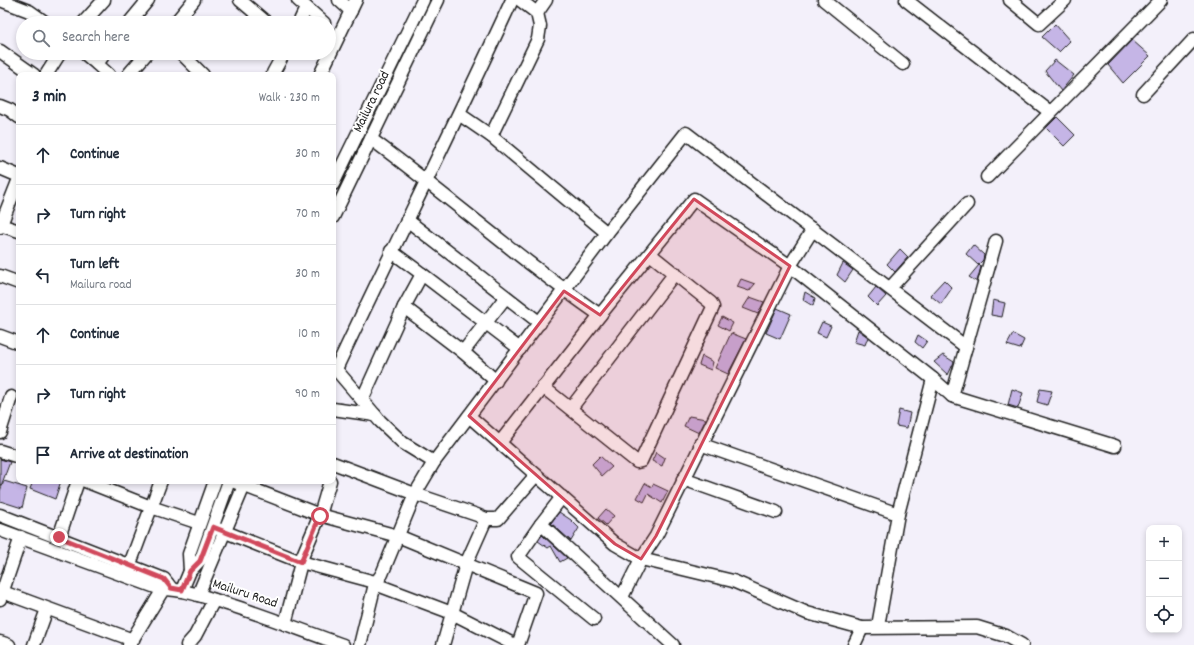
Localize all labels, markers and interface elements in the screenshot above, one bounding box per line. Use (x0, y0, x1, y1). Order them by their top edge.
search box (16, 16, 336, 60)
icon: search (30, 27, 52, 49)
text: Search here (62, 27, 130, 49)
street label: Mailura road (348, 68, 396, 136)
text: 3 min (32, 86, 66, 110)
text: Walk · 230 m (259, 89, 320, 108)
icon: ahead (32, 144, 54, 166)
text: Continue (70, 144, 119, 166)
text: 30 m (295, 145, 320, 164)
icon: right (32, 204, 54, 226)
text: Turn right (70, 204, 126, 226)
text: 70 m (296, 205, 320, 224)
text: Turn left (70, 254, 119, 276)
icon: left (32, 264, 54, 286)
text: 30 m (295, 265, 320, 284)
text: Mailura road (70, 276, 132, 295)
icon: ahead (32, 324, 54, 346)
text: Continue (70, 324, 119, 346)
text: 10 m (298, 325, 320, 344)
icon: right (32, 384, 54, 406)
text: Turn right (70, 384, 126, 406)
text: 90 m (295, 385, 320, 404)
icon: arrive (32, 444, 54, 466)
text: Arrive at destination (70, 444, 188, 466)
route start (311, 507, 329, 525)
map controls (1146, 525, 1182, 633)
button: + (1146, 525, 1182, 561)
route end (50, 528, 68, 546)
button: − (1146, 561, 1182, 597)
street label: Mailuru Road (210, 574, 280, 614)
button: locate (1146, 597, 1182, 633)

